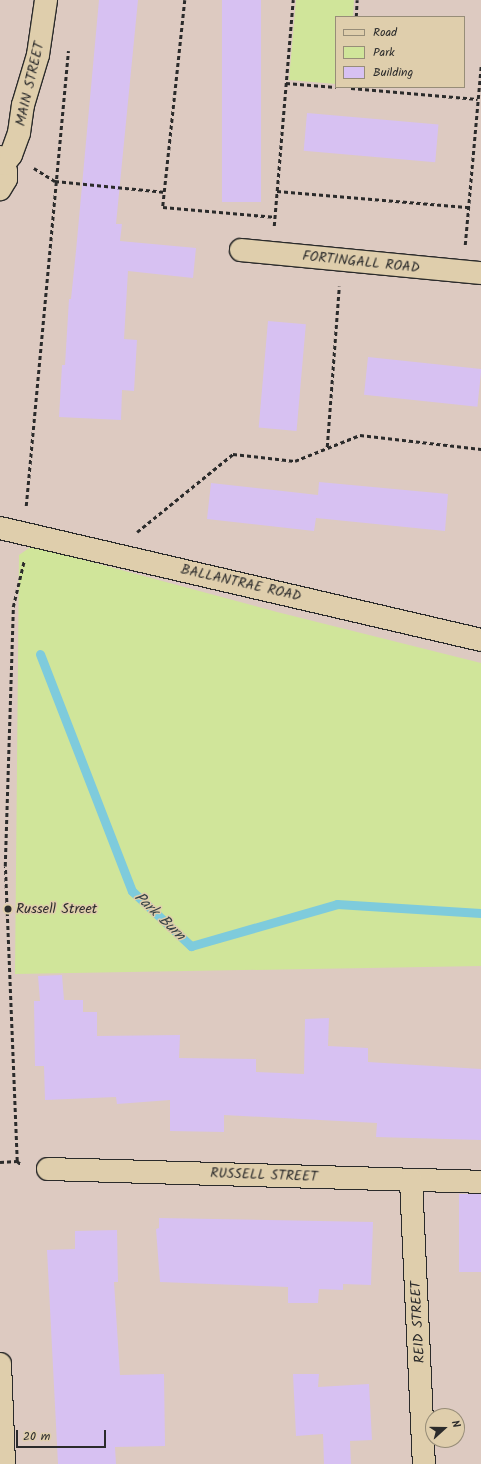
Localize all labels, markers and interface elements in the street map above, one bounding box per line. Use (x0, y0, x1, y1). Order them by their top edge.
legend (335, 16, 465, 88)
text: Road (373, 23, 397, 42)
street label: MAIN STREET (12, 40, 48, 128)
text: Park (373, 43, 395, 62)
text: Building (373, 63, 413, 82)
street label: FORTINGALL ROAD (302, 247, 420, 277)
street label: BALLANTRAE ROAD (179, 561, 303, 605)
water label: Park Burn (130, 889, 188, 945)
place label: Russell Street (16, 901, 97, 917)
marker: Russell Street (3, 904, 13, 914)
street label: RUSSELL STREET (210, 1165, 318, 1185)
street label: REID STREET (407, 1280, 429, 1364)
north arrow (425, 1408, 465, 1448)
text: N (446, 1418, 465, 1431)
scale bar (18, 1422, 108, 1448)
text: 20 m (23, 1427, 50, 1446)

